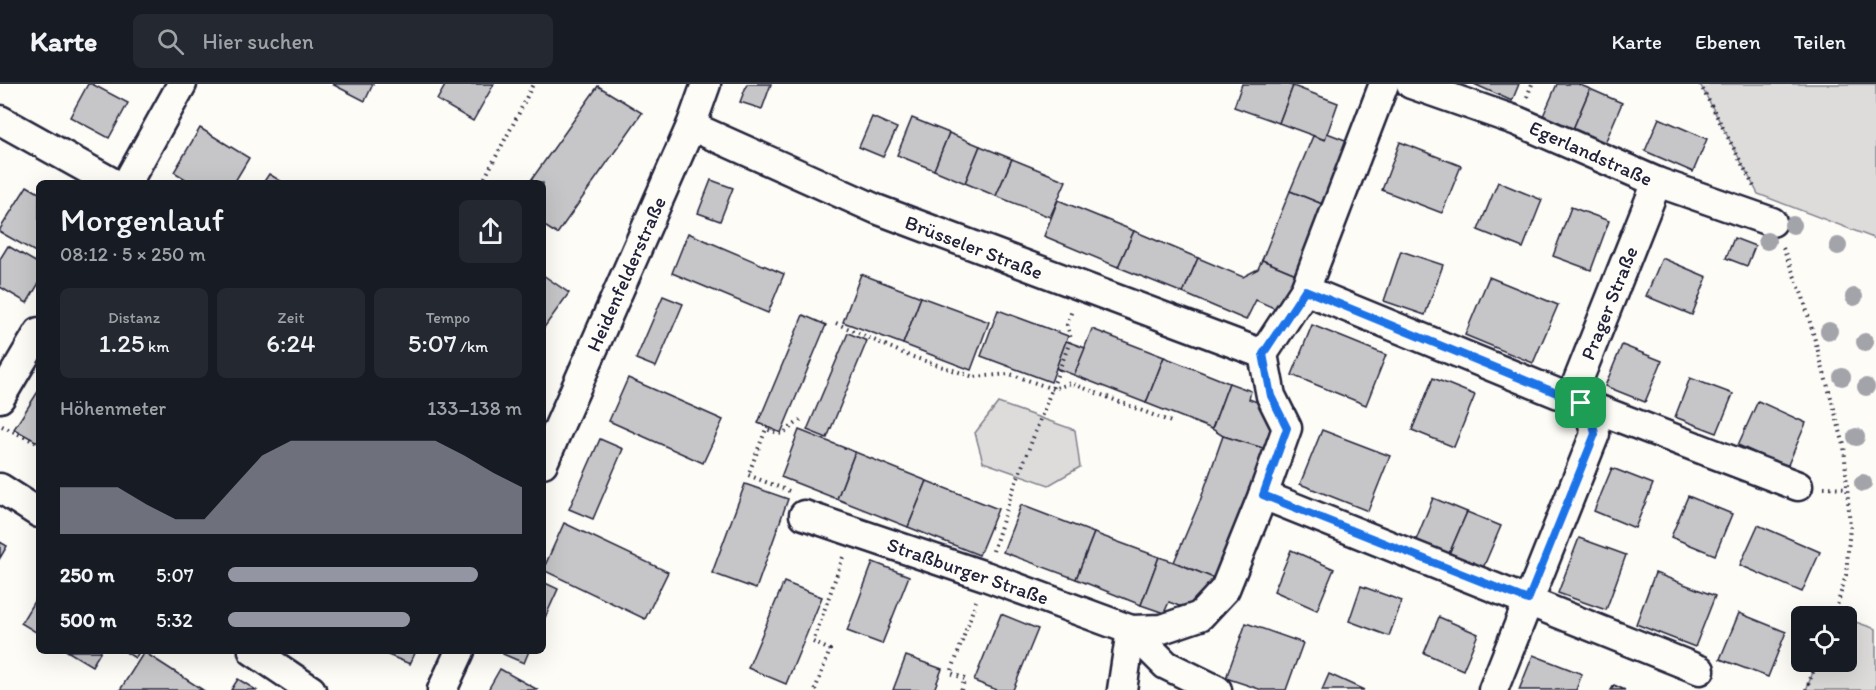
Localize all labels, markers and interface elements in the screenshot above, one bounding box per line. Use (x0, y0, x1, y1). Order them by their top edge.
search box (133, 14, 553, 68)
text: Karte (30, 24, 97, 58)
icon: search (154, 25, 187, 58)
text: Hier suchen (202, 28, 314, 55)
text: Karte (1612, 29, 1662, 54)
text: Ebenen (1695, 29, 1761, 54)
text: Teilen (1794, 29, 1846, 54)
street label: Egerlandstraße (1526, 115, 1656, 191)
street label: Heidenfelderstraße (581, 193, 671, 355)
text: Morgenlauf (60, 200, 224, 239)
button: share (459, 200, 522, 263)
street label: Brüsseler Straße (902, 210, 1046, 284)
text: 08:12 · 5 × 250 m (60, 242, 206, 266)
street label: Prager Straße (1575, 243, 1643, 363)
text: Distanz (108, 308, 160, 327)
text: Zeit (278, 308, 304, 327)
text: Tempo (426, 308, 470, 327)
text: 1.25 (99, 327, 145, 359)
text: 6:24 (266, 327, 316, 359)
text: 5:07 (408, 327, 457, 359)
text: km (145, 337, 169, 356)
text: /km (457, 337, 488, 356)
pin (1555, 377, 1606, 428)
icon: arrive (1564, 386, 1597, 419)
text: Höhenmeter (60, 396, 166, 420)
text: 133–138 m (427, 396, 522, 420)
street label: Straßburger Straße (884, 532, 1052, 610)
text: 250 m (60, 563, 115, 587)
text: 5:07 (156, 563, 194, 587)
map controls (1791, 606, 1857, 672)
button: locate (1791, 606, 1857, 672)
text: 500 m (60, 608, 116, 632)
text: 5:32 (156, 608, 193, 632)

